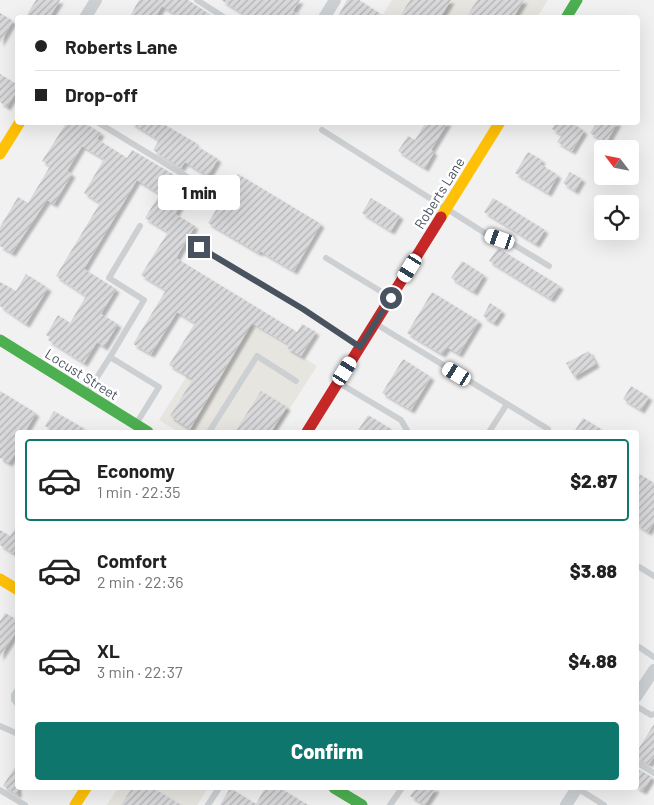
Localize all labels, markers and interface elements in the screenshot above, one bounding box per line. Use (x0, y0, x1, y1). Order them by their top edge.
text: Roberts Lane (65, 35, 178, 58)
text: Drop-off (65, 83, 138, 106)
north arrow (594, 140, 639, 185)
map controls (594, 140, 639, 240)
street label: Roberts Lane (410, 154, 468, 232)
callout: 1 min (158, 174, 240, 210)
text: 1 min (181, 183, 217, 202)
button: locate (594, 195, 639, 240)
car (483, 227, 516, 251)
route end (188, 236, 210, 258)
car (395, 251, 424, 285)
route start (380, 287, 402, 309)
street label: Locust Street (42, 345, 122, 403)
car (330, 354, 359, 388)
car (440, 360, 473, 388)
icon: car (37, 458, 82, 503)
text: Economy (97, 459, 175, 482)
text: $2.87 (570, 469, 617, 492)
text: 1 min · 22:35 (97, 482, 181, 501)
icon: car (37, 548, 82, 593)
text: Comfort (97, 549, 167, 572)
text: $3.88 (570, 559, 617, 582)
text: 2 min · 22:36 (97, 572, 184, 591)
icon: car (37, 638, 82, 683)
text: XL (97, 639, 120, 662)
text: $4.88 (568, 649, 617, 672)
text: 3 min · 22:37 (97, 662, 183, 681)
button: Confirm (35, 722, 619, 780)

